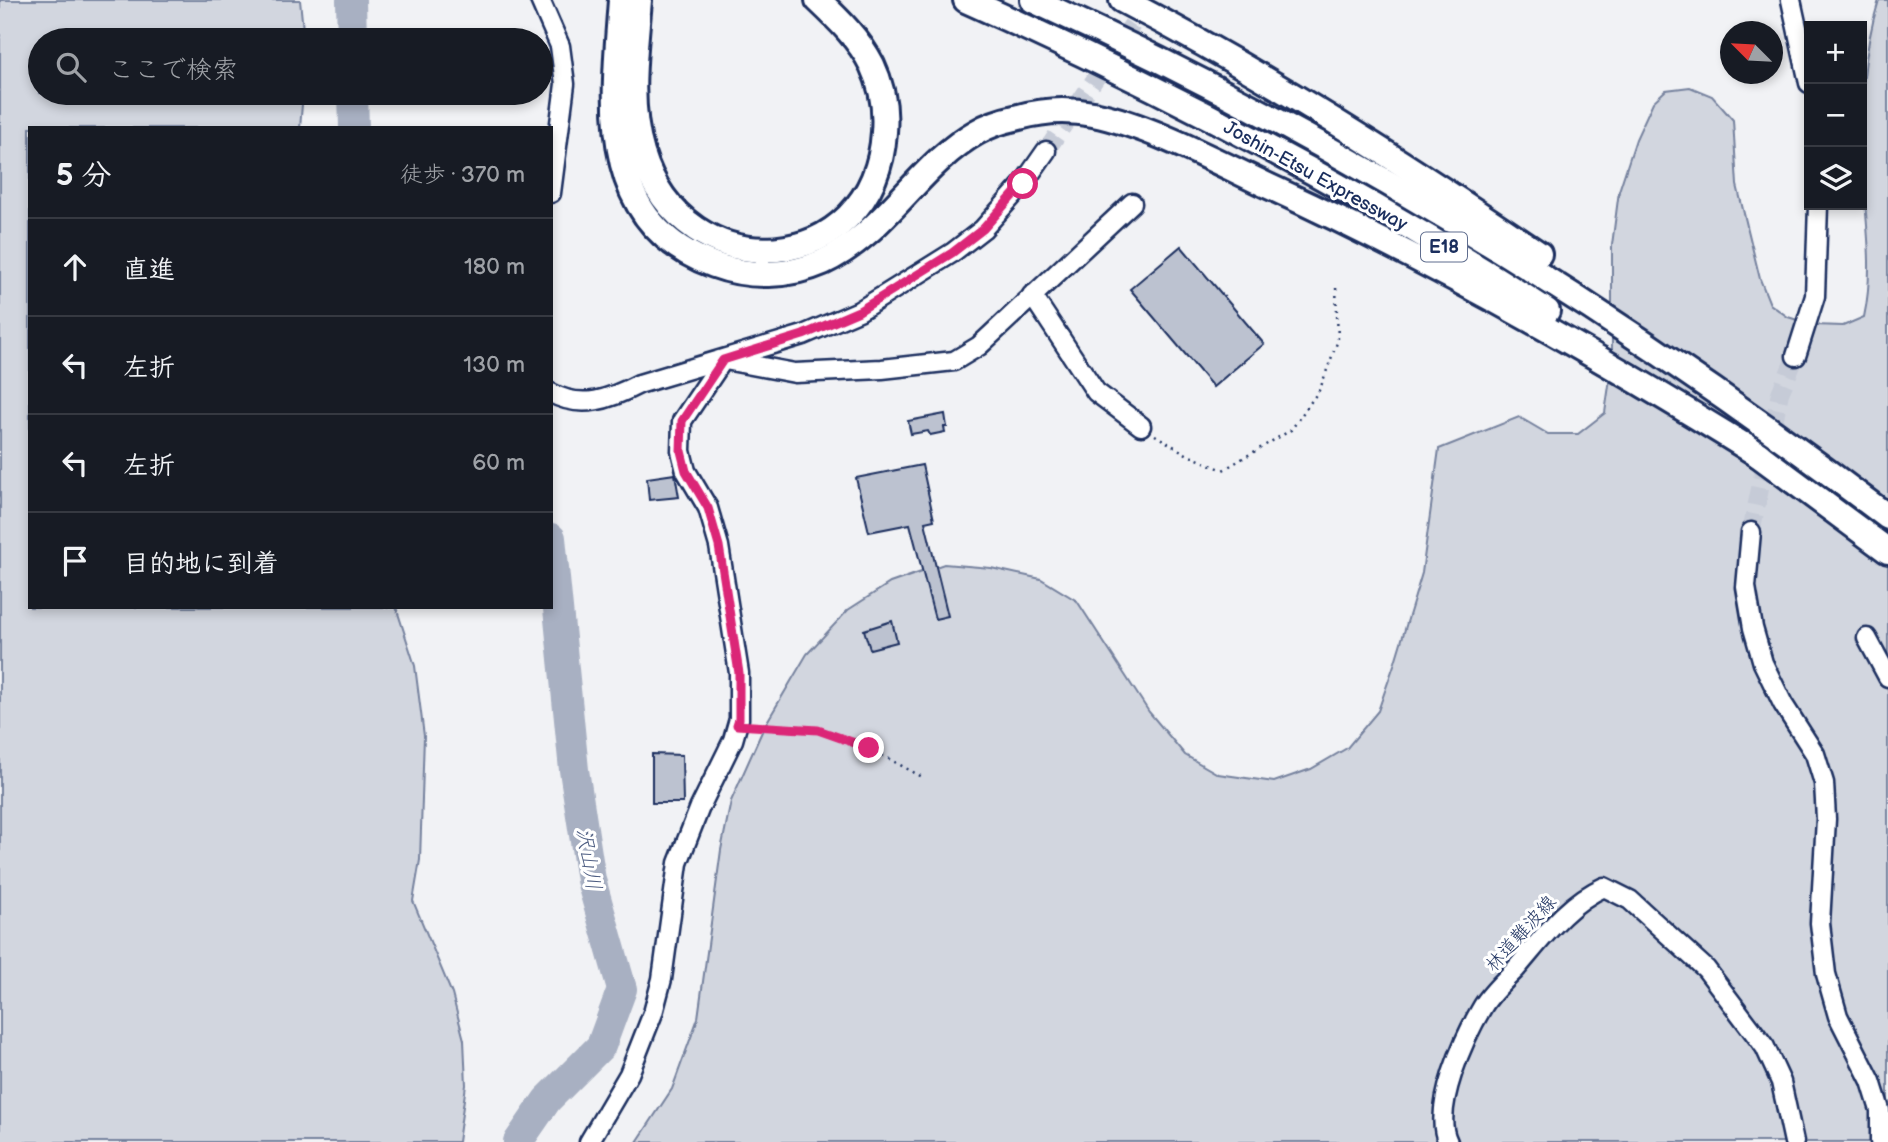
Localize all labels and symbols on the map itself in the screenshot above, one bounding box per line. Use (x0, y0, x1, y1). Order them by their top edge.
north arrow (1720, 21, 1783, 84)
street label: Joshin-Etsu Expressway (1219, 116, 1412, 237)
route start (1007, 168, 1038, 199)
road number: E18 (1421, 232, 1467, 262)
route end (853, 732, 884, 763)
water label: 沢山川 (571, 826, 606, 892)
street label: 林道難波線 (1481, 891, 1561, 977)

